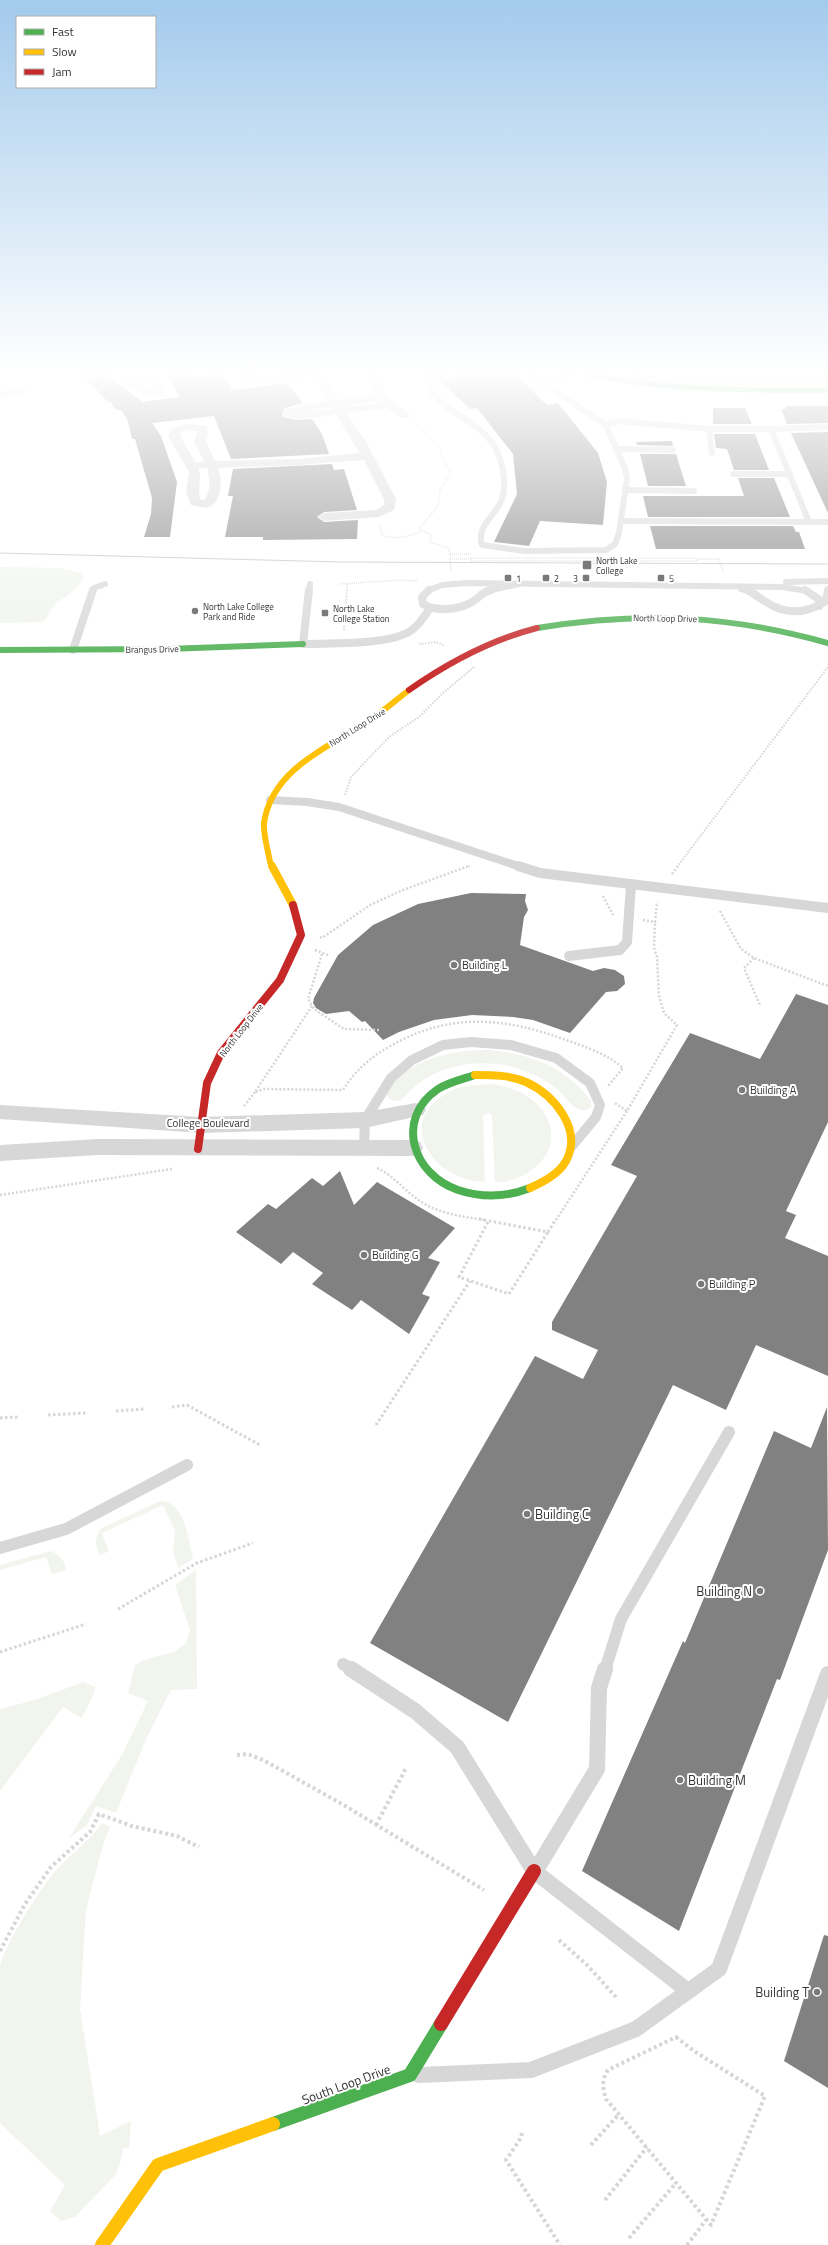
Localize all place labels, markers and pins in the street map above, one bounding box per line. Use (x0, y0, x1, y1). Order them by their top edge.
place label: North Lake College (596, 554, 638, 577)
marker: North Lake College (581, 559, 593, 571)
place label: 1 (516, 572, 521, 585)
place label: 2 (554, 572, 559, 585)
place label: 3 (573, 572, 578, 585)
place label: 5 (669, 572, 674, 585)
marker: 1 (503, 573, 513, 583)
marker: 2 (541, 573, 551, 583)
marker: 3 (581, 573, 591, 583)
marker: 5 (656, 573, 666, 583)
place label: North Lake College Park and Ride (203, 600, 274, 623)
place label: North Lake College Station (333, 602, 390, 625)
marker: North Lake College Park and Ride (190, 606, 200, 616)
marker: North Lake College Station (320, 608, 330, 618)
place label: Building L (462, 957, 508, 973)
marker: Building L (449, 960, 459, 970)
place label: Building A (750, 1082, 797, 1098)
marker: Building A (737, 1085, 747, 1095)
place label: Building G (372, 1247, 419, 1263)
marker: Building G (359, 1250, 369, 1260)
place label: Building P (709, 1276, 756, 1292)
marker: Building P (696, 1279, 706, 1289)
place label: Building C (535, 1504, 589, 1524)
marker: Building C (522, 1509, 532, 1519)
place label: Building N (696, 1581, 752, 1601)
marker: Building N (755, 1586, 765, 1596)
place label: Building M (688, 1770, 746, 1790)
marker: Building M (675, 1775, 685, 1785)
place label: Building T (755, 1982, 809, 2002)
marker: Building T (812, 1987, 822, 1997)

